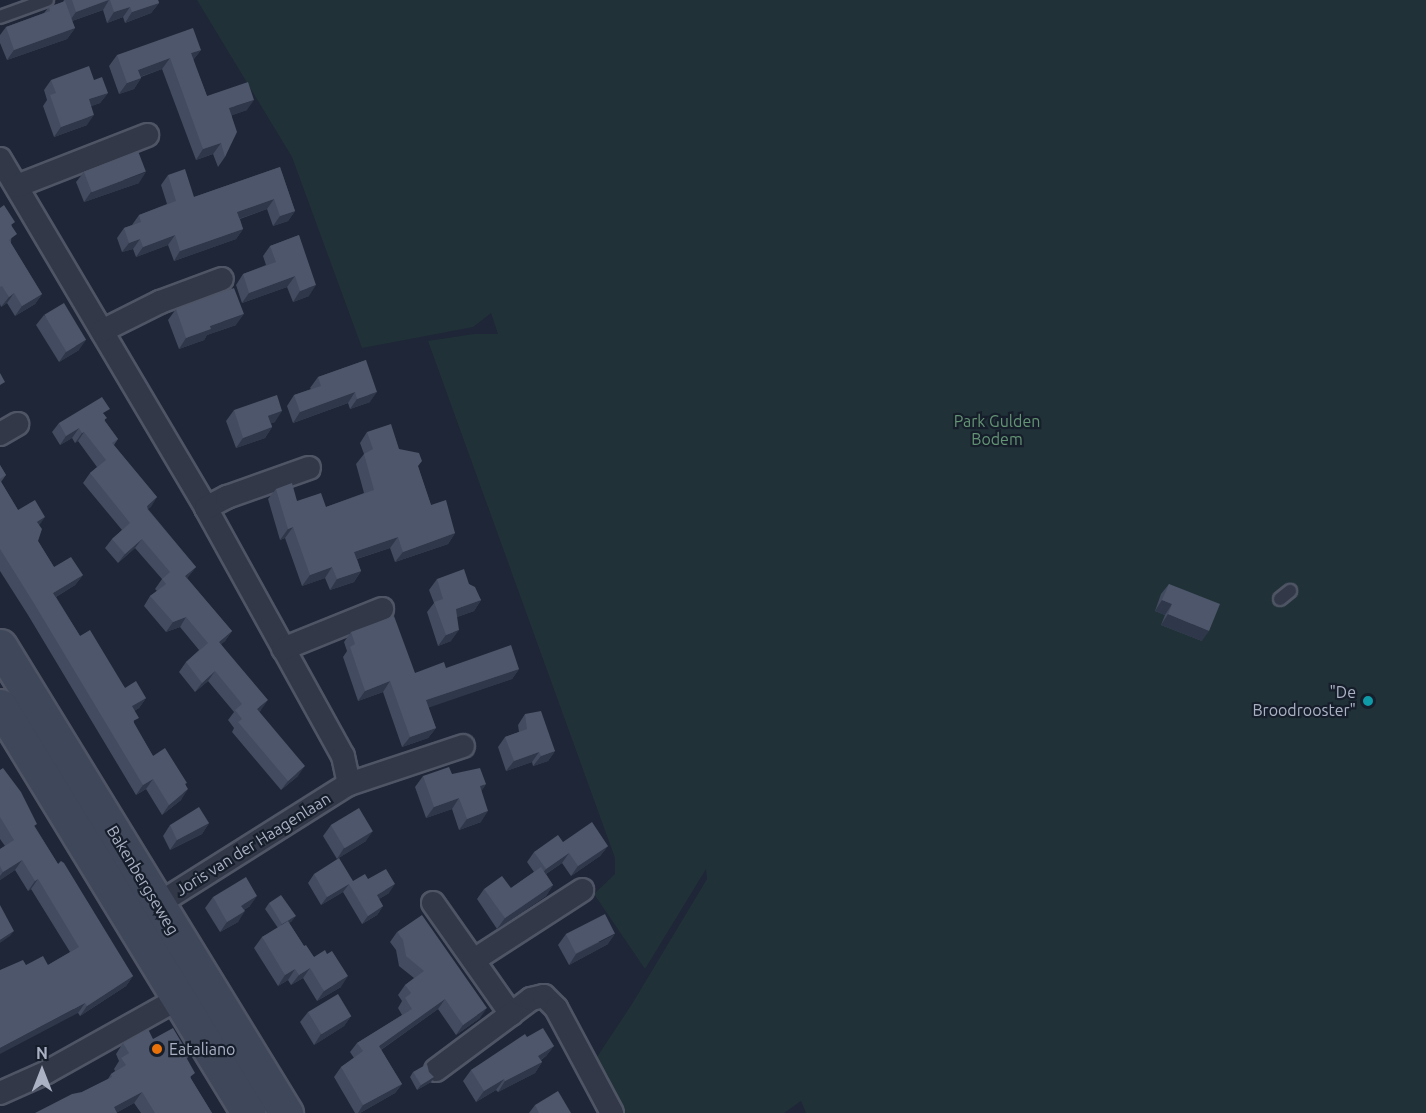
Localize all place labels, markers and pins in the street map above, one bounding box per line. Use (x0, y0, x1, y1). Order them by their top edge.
place label: "De Broodrooster" (1252, 682, 1356, 720)
marker: "De Broodrooster" (1361, 694, 1375, 708)
place label: Eataliano (169, 1039, 235, 1059)
marker: Eataliano (150, 1042, 164, 1056)

